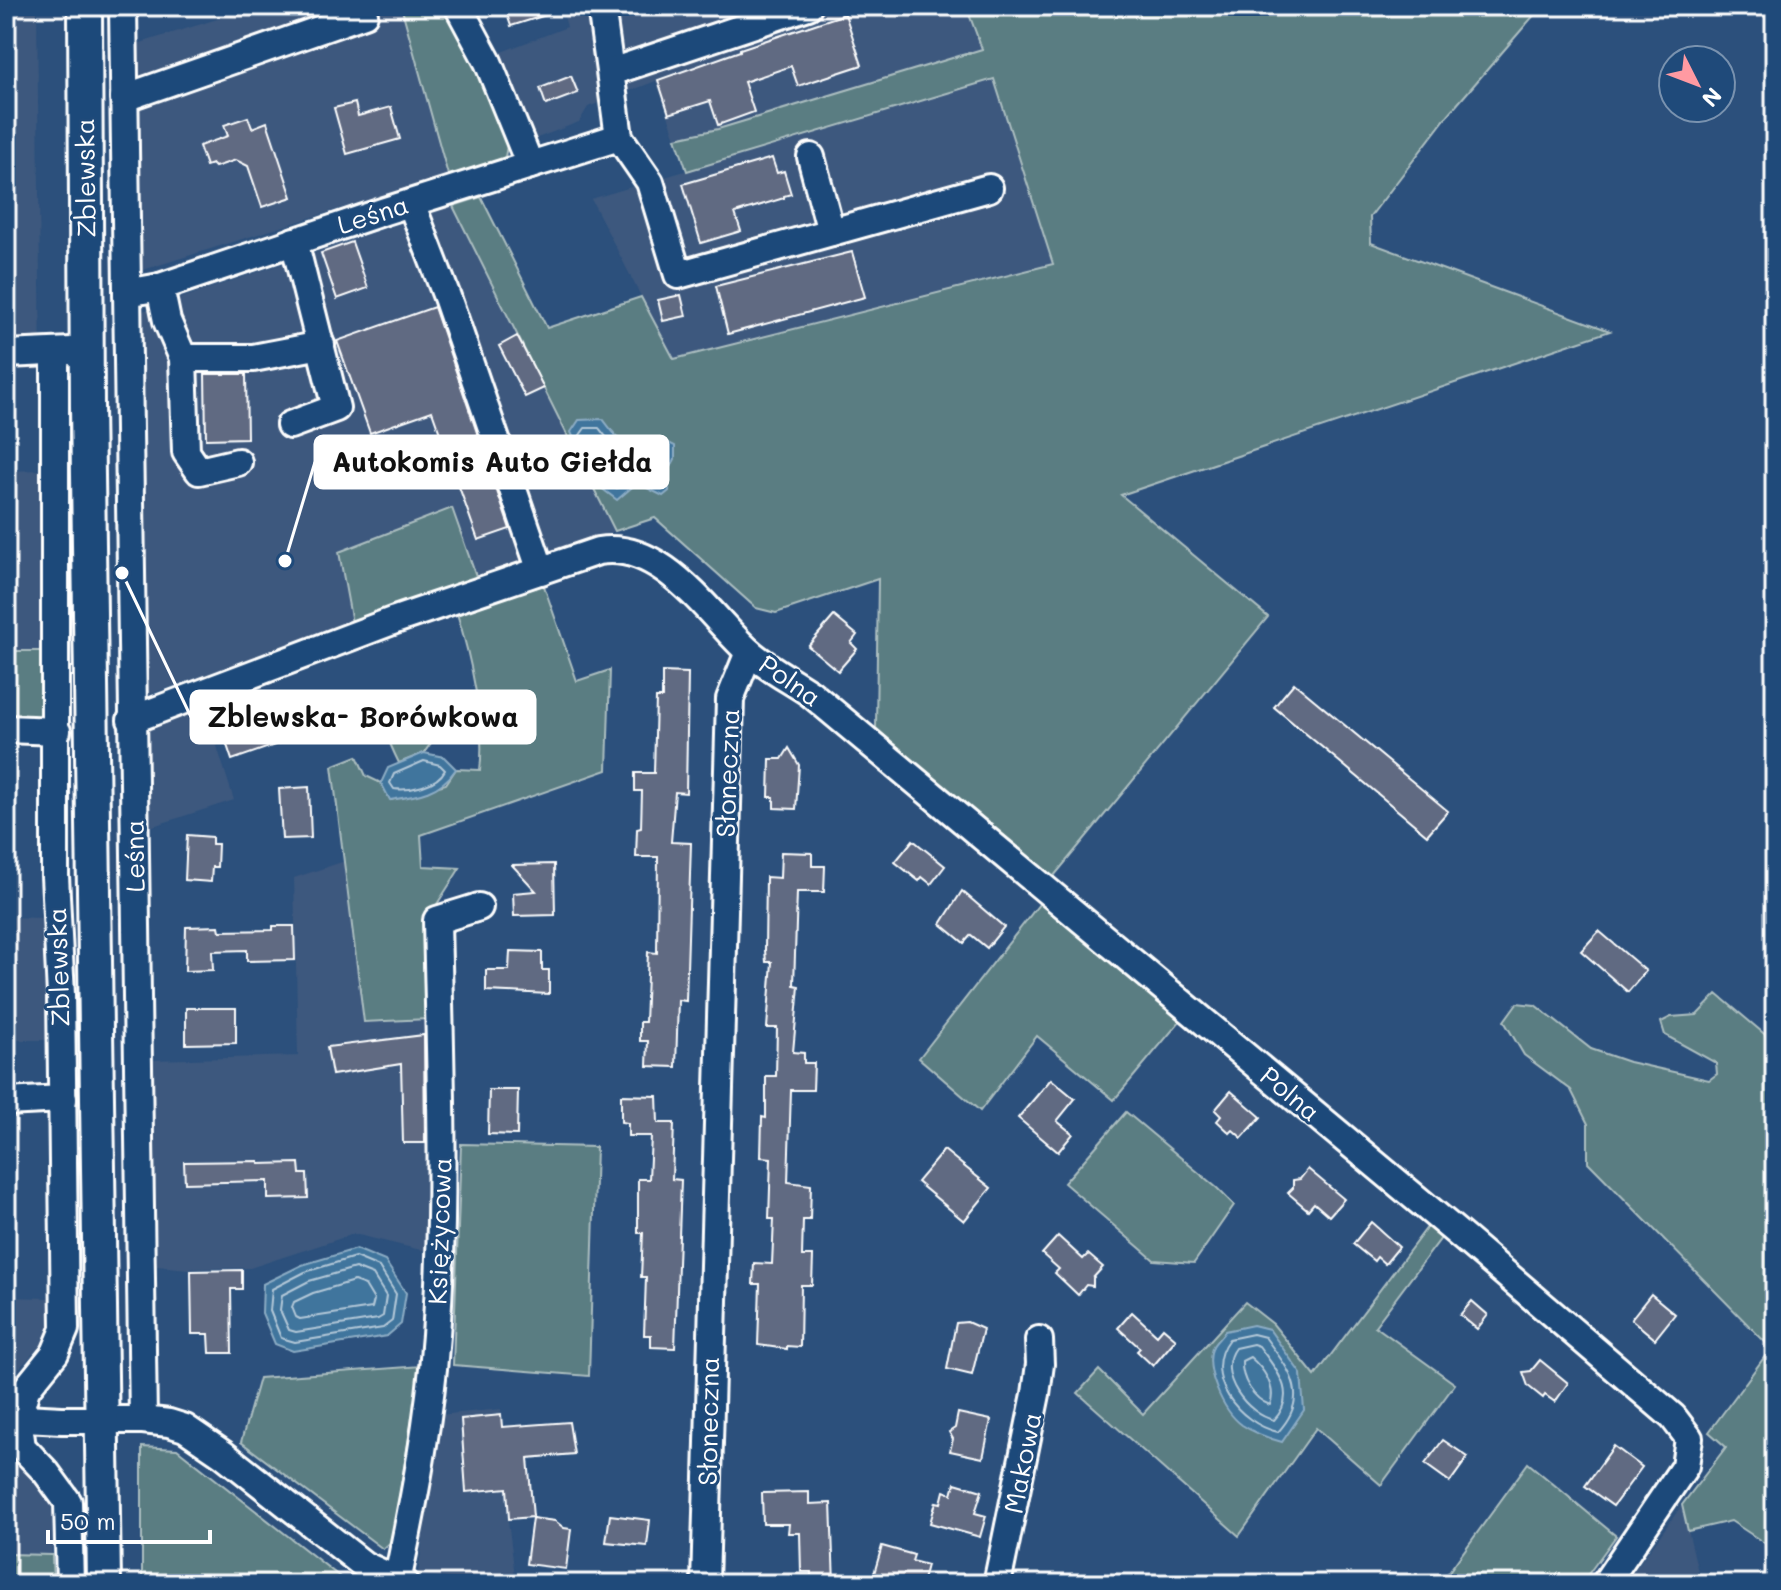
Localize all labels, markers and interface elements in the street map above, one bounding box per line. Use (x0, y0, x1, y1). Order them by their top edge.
north arrow (1657, 44, 1737, 124)
text: N (1696, 82, 1729, 114)
street label: Zblewska (67, 118, 103, 238)
street label: Leśna (333, 187, 413, 241)
callout: Autokomis Auto Giełda (315, 436, 668, 488)
text: Autokomis Auto Giełda (332, 443, 652, 479)
street label: Polna (753, 647, 828, 714)
callout: Zblewska- Borówkowa (191, 691, 535, 743)
text: Zblewska- Borówkowa (207, 698, 519, 734)
street label: Słoneczna (708, 708, 746, 838)
street label: Leśna (116, 819, 152, 893)
street label: Zblewska (39, 907, 77, 1027)
street label: Polna (1254, 1058, 1328, 1128)
street label: Księżycowa (419, 1157, 459, 1305)
street label: Słoneczna (690, 1356, 726, 1486)
street label: Makowa (996, 1409, 1048, 1516)
scale bar (48, 1494, 210, 1544)
text: 50 m (60, 1505, 116, 1536)

